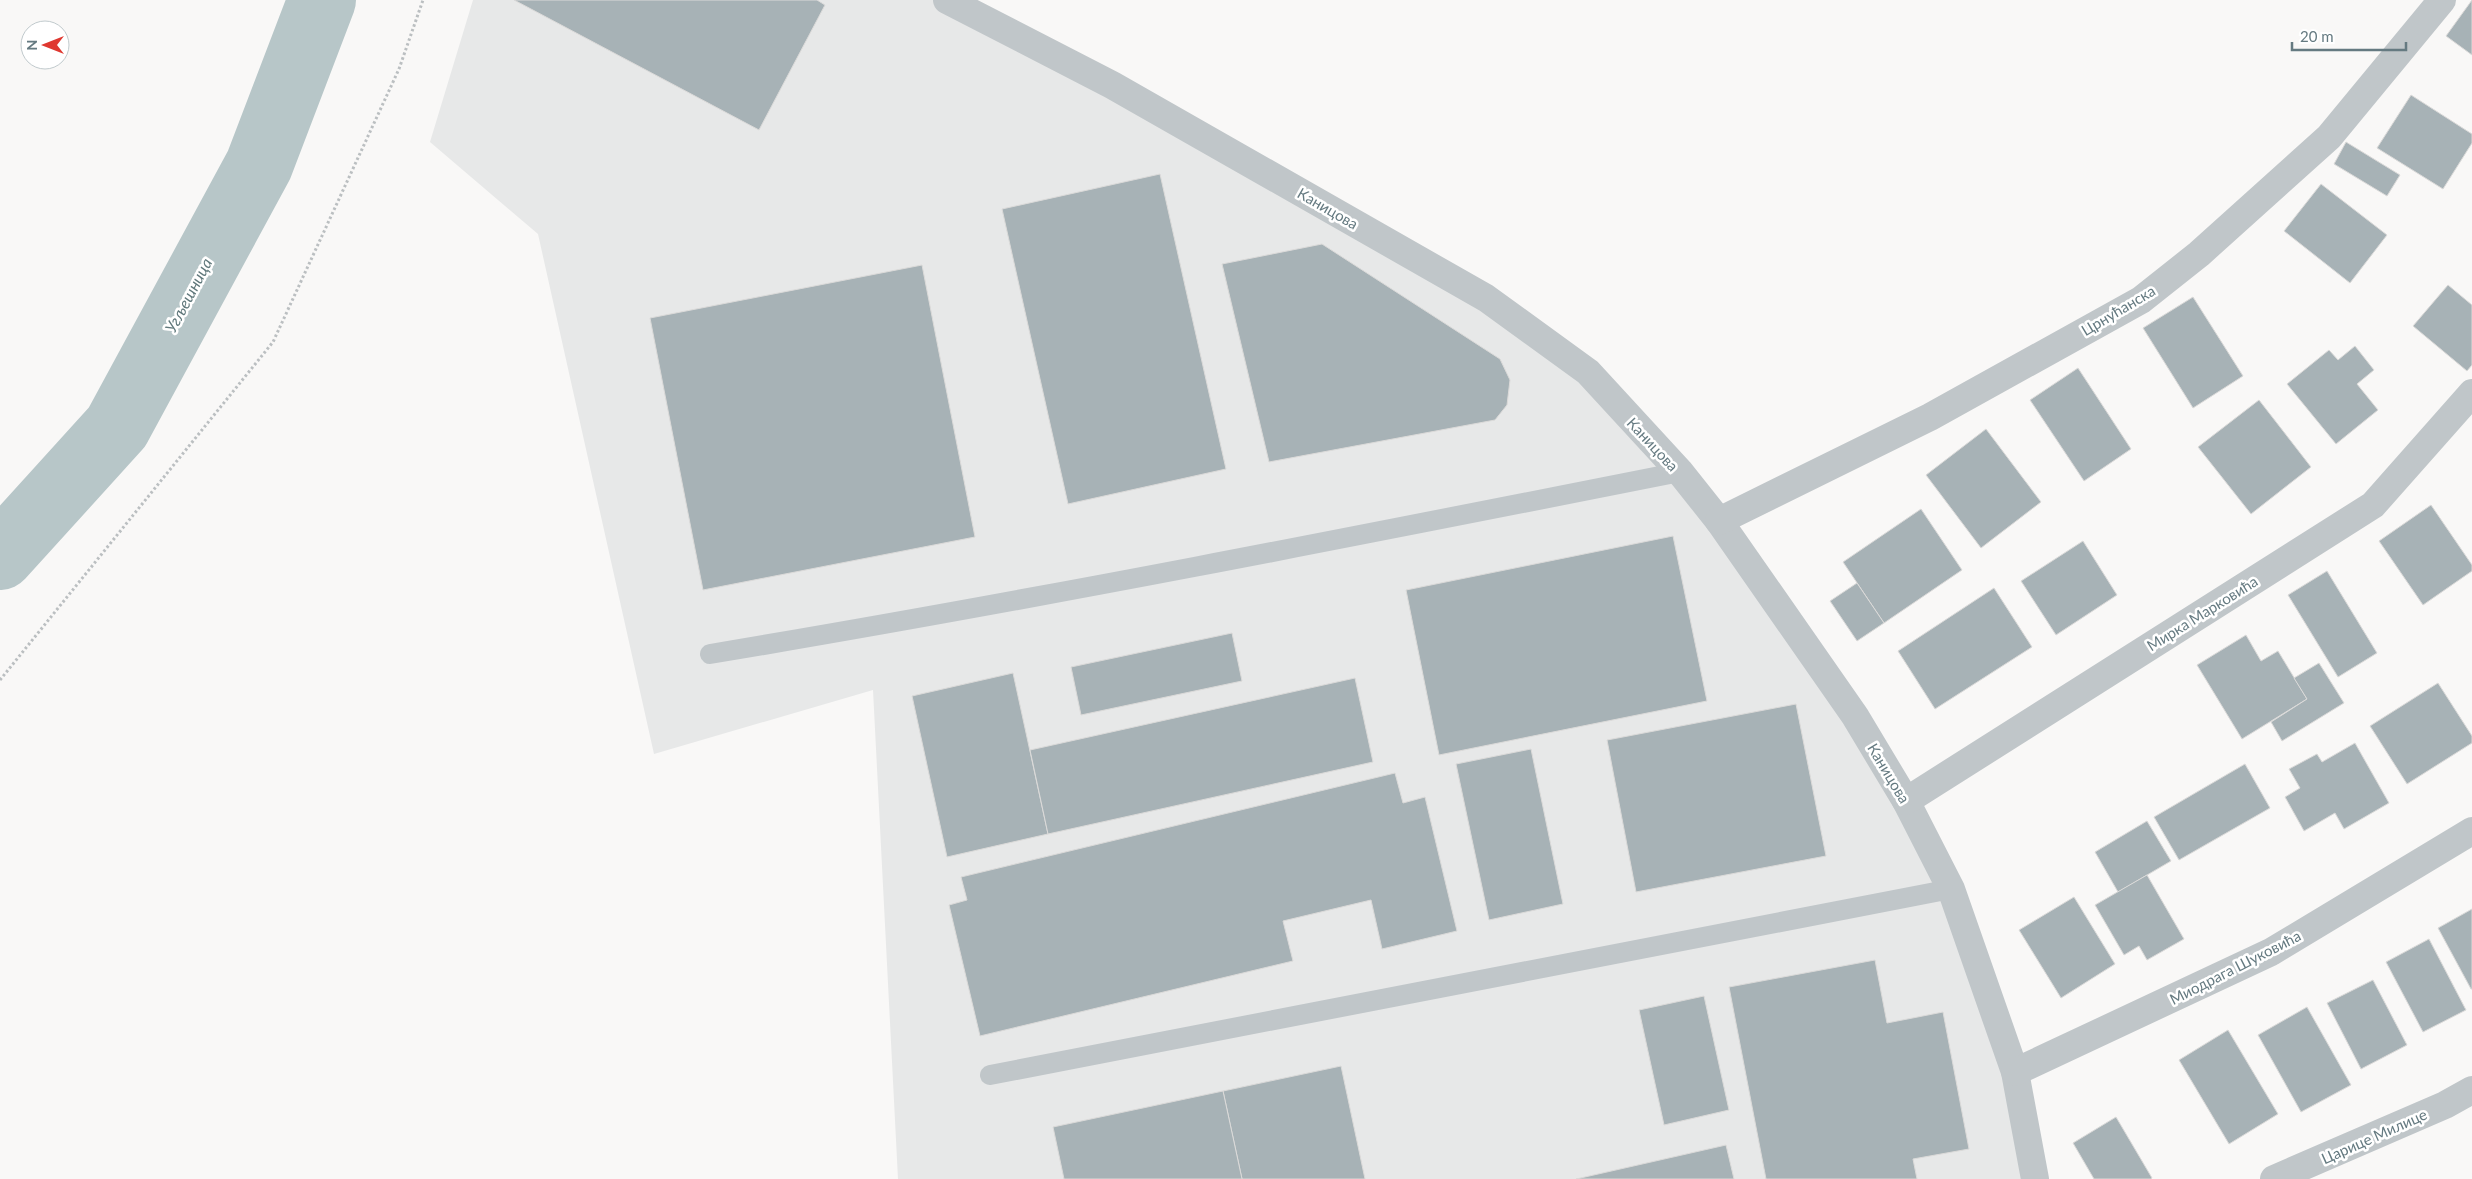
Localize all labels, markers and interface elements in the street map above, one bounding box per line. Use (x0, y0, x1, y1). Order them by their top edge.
north arrow (20, 20, 70, 70)
scale bar (2292, 20, 2406, 52)
text: 20 m (2300, 27, 2334, 45)
text: N (23, 40, 40, 50)
street label: Каницова (1295, 183, 1361, 233)
water label: Угљешница (160, 255, 216, 335)
street label: Црнућанска (2078, 281, 2158, 339)
street label: Каницова (1624, 413, 1682, 475)
street label: Мирка Марковића (2143, 572, 2261, 654)
street label: Каницова (1864, 740, 1914, 806)
street label: Миодрага Шуковића (2166, 926, 2304, 1008)
street label: Царице Милице (2318, 1105, 2430, 1167)

